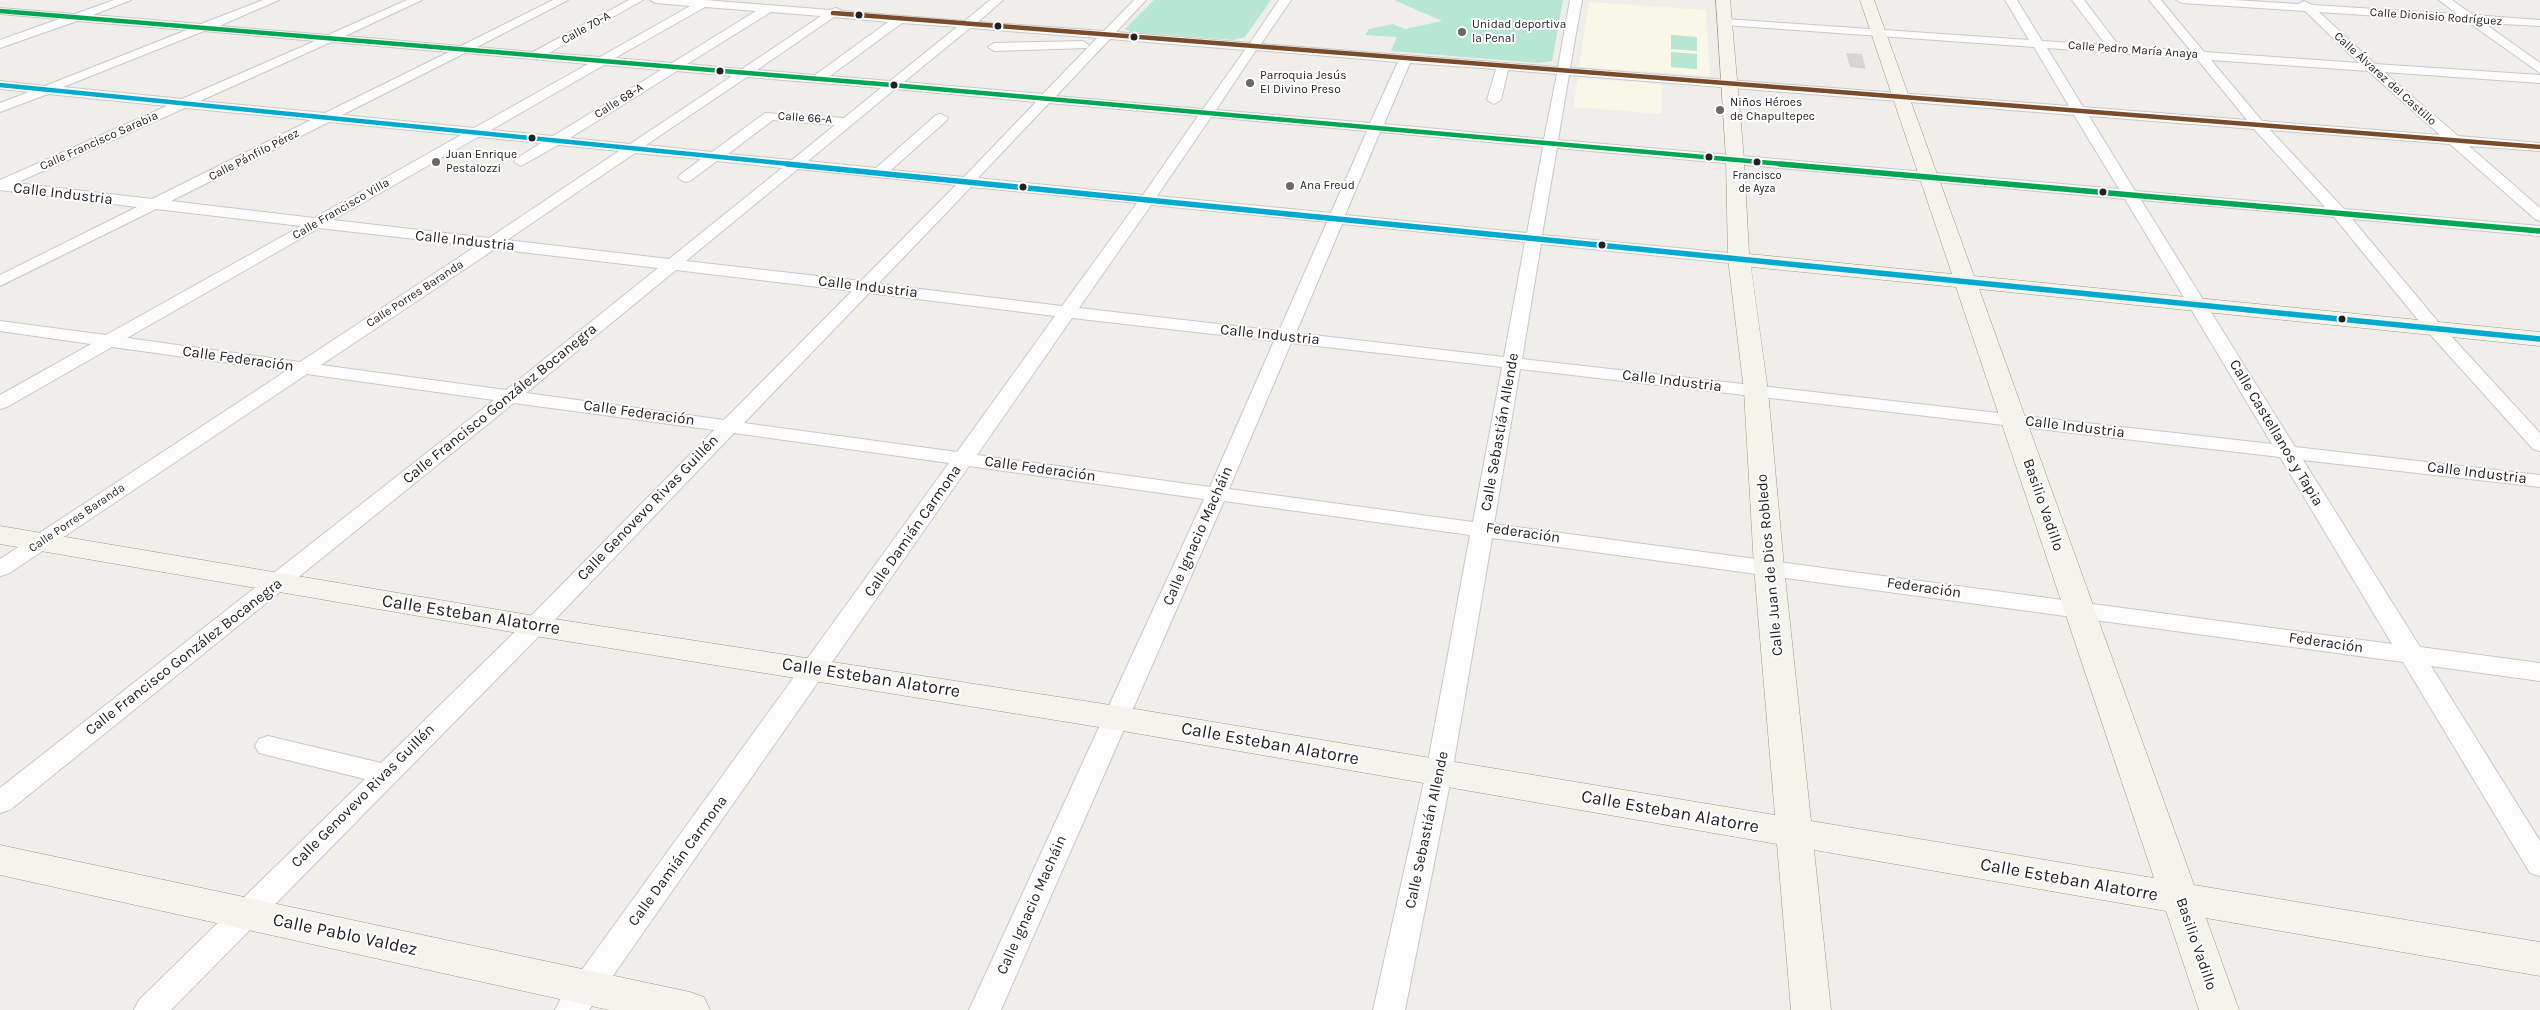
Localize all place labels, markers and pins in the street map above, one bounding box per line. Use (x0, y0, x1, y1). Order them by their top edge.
unlabelled marker (854, 10, 864, 20)
place label: Unidad deportiva la Penal (1472, 18, 1566, 46)
unlabelled marker (993, 21, 1003, 31)
marker: Unidad deportiva la Penal (1456, 26, 1468, 38)
unlabelled marker (1129, 32, 1139, 42)
unlabelled marker (715, 66, 725, 76)
place label: Parroquia Jesús El Divino Preso (1260, 69, 1347, 97)
marker: Parroquia Jesús El Divino Preso (1244, 77, 1256, 89)
unlabelled marker (889, 80, 899, 90)
place label: Niños Héroes de Chapultepec (1730, 96, 1815, 124)
marker: Niños Héroes de Chapultepec (1714, 104, 1726, 116)
unlabelled marker (527, 133, 537, 143)
place label: Juan Enrique Pestalozzi (446, 148, 517, 176)
unlabelled marker (1704, 152, 1714, 162)
marker: Juan Enrique Pestalozzi (430, 156, 442, 168)
marker: Francisco de Ayza (1752, 157, 1762, 167)
place label: Francisco de Ayza (1733, 169, 1781, 195)
place label: Ana Freud (1300, 179, 1355, 193)
marker: Ana Freud (1284, 180, 1296, 192)
unlabelled marker (1018, 182, 1028, 192)
unlabelled marker (2098, 187, 2108, 197)
unlabelled marker (1597, 240, 1607, 250)
unlabelled marker (2337, 314, 2347, 324)

